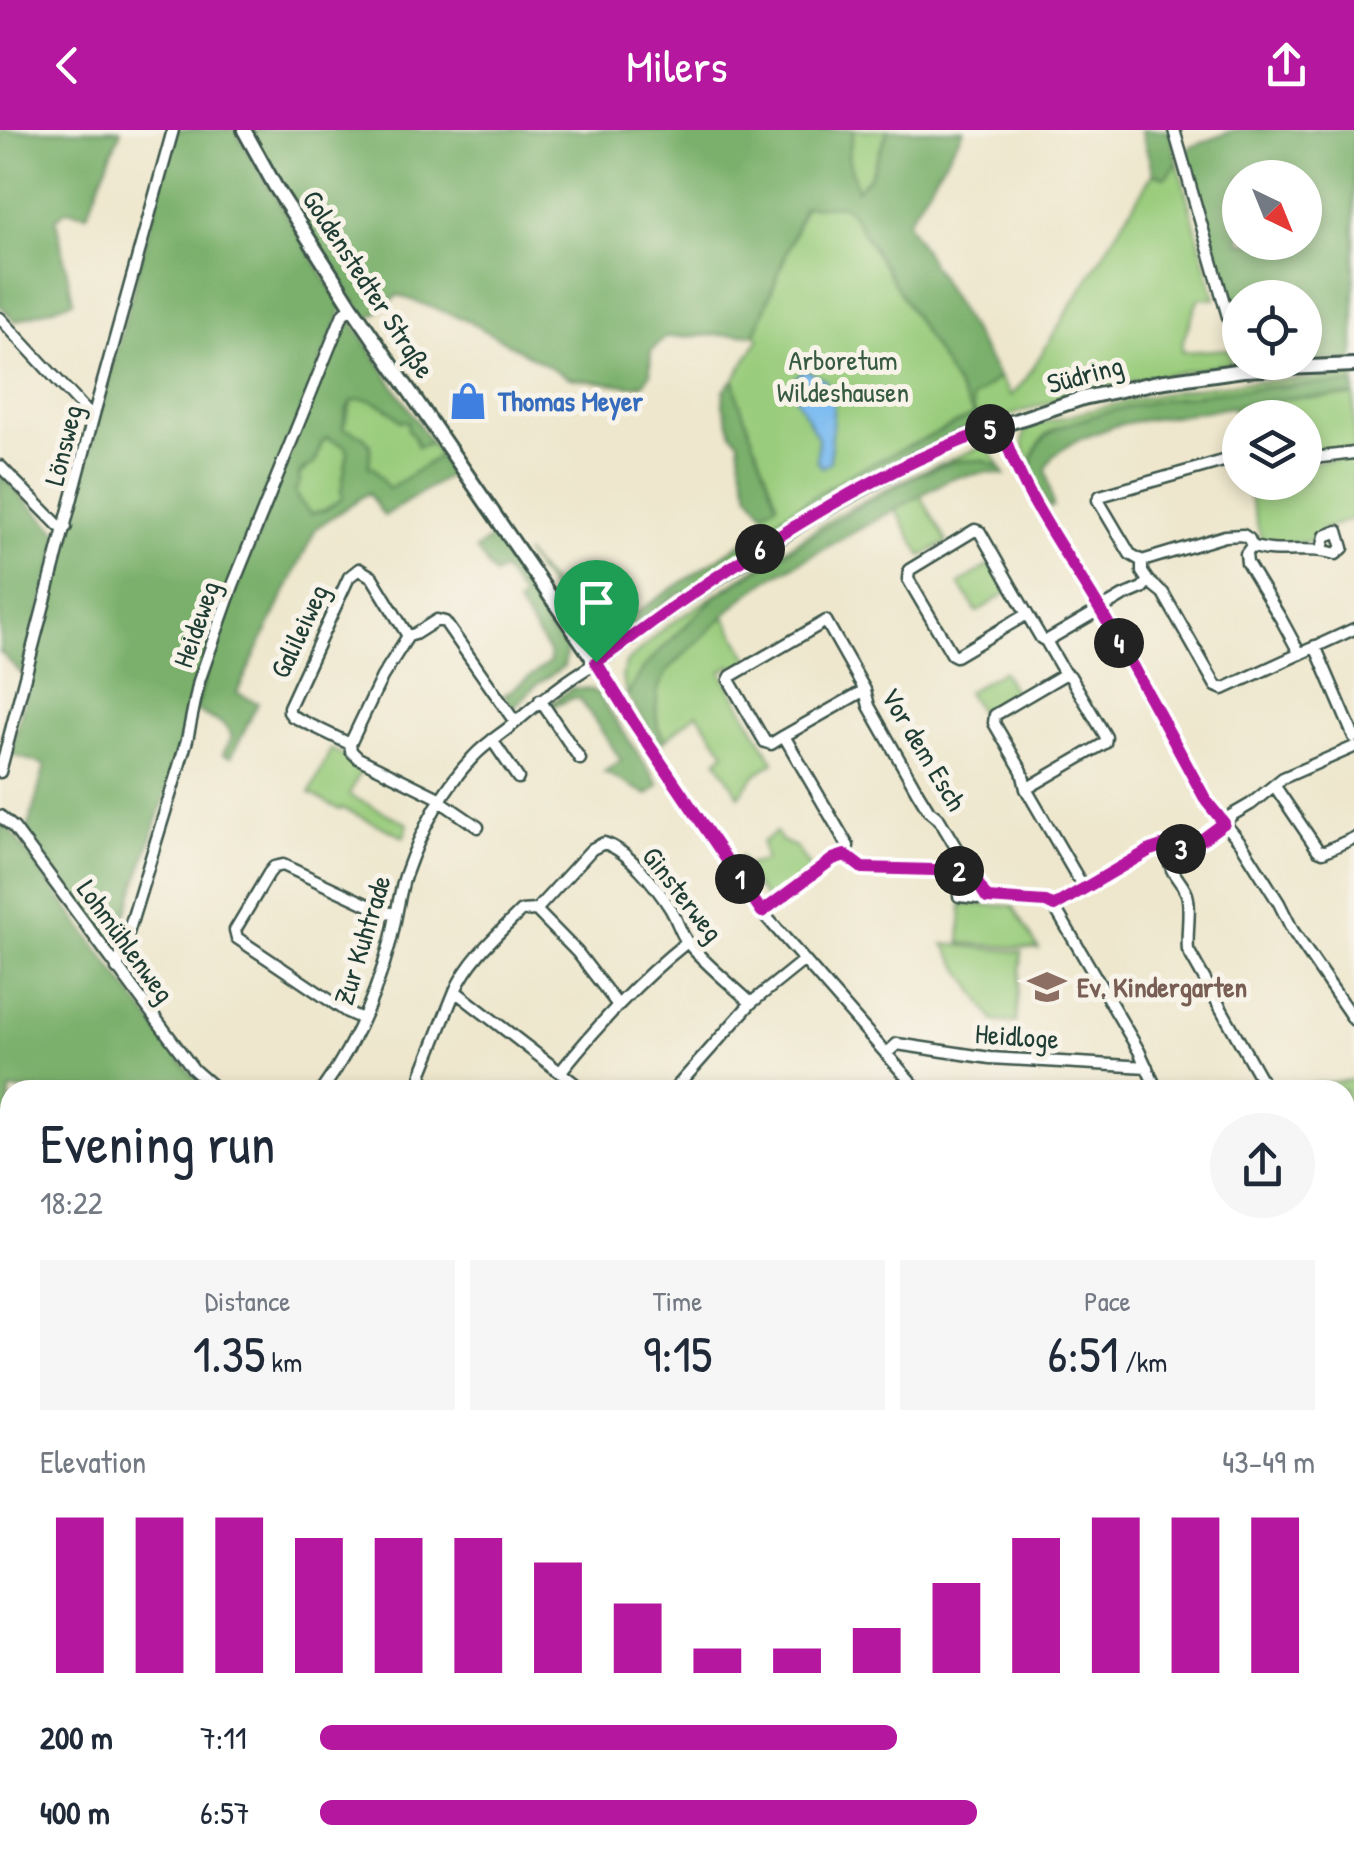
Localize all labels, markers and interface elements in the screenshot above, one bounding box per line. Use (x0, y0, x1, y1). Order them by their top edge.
text: Milers (626, 35, 728, 96)
icon: back (40, 38, 95, 93)
icon: share (1259, 38, 1314, 93)
north arrow (1222, 160, 1322, 260)
map controls (1222, 160, 1322, 500)
street label: Goldenstedter Straße (294, 182, 444, 386)
button: locate (1222, 280, 1322, 380)
park label: Arboretum Wildeshausen (777, 341, 909, 411)
street label: Südring (1043, 346, 1127, 402)
shop icon: Thomas Meyer (447, 380, 489, 422)
place label: Thomas Meyer (497, 382, 643, 421)
button: layers (1222, 400, 1322, 500)
street label: Lönsweg (35, 401, 91, 489)
pin: 5 (965, 404, 1015, 454)
text: 5 (984, 410, 996, 448)
pin: 6 (735, 524, 785, 574)
text: 6 (754, 530, 766, 568)
pin (554, 560, 639, 663)
icon: arrive (569, 575, 624, 630)
street label: Heideweg (164, 576, 228, 672)
street label: Galileiweg (261, 578, 337, 684)
pin: 4 (1094, 618, 1144, 668)
text: 4 (1114, 624, 1124, 662)
street label: Vor dem Esch (872, 680, 976, 818)
pin: 3 (1156, 824, 1206, 874)
text: 3 (1175, 830, 1187, 868)
street label: Ginsterweg (634, 838, 732, 950)
pin: 2 (934, 846, 984, 896)
text: 2 (952, 852, 966, 890)
pin: 1 (715, 854, 765, 904)
text: 1 (735, 860, 745, 898)
street label: Zur Kuhtrade (324, 871, 400, 1009)
street label: Lohmühlenweg (69, 872, 183, 1010)
school or university icon: Ev. Kindergarten (1026, 966, 1068, 1008)
place label: Ev. Kindergarten (1077, 968, 1247, 1007)
street label: Heidloge (974, 1014, 1060, 1058)
text: Evening run (40, 1106, 275, 1180)
button: share (1210, 1113, 1315, 1218)
text: 18:22 (40, 1181, 103, 1224)
text: Distance (205, 1282, 290, 1320)
text: Time (653, 1282, 702, 1320)
text: Pace (1084, 1282, 1131, 1320)
text: 1.35 (193, 1320, 265, 1388)
text: 9:15 (643, 1320, 712, 1388)
text: 6:51 (1048, 1320, 1118, 1388)
text: km (265, 1343, 302, 1381)
text: /km (1118, 1343, 1167, 1381)
text: Elevation (40, 1440, 146, 1483)
text: 43–49 m (1222, 1440, 1315, 1483)
text: 200 m (40, 1716, 113, 1759)
text: 7:11 (200, 1716, 247, 1759)
text: 400 m (40, 1791, 110, 1834)
text: 6:57 (200, 1791, 250, 1834)

